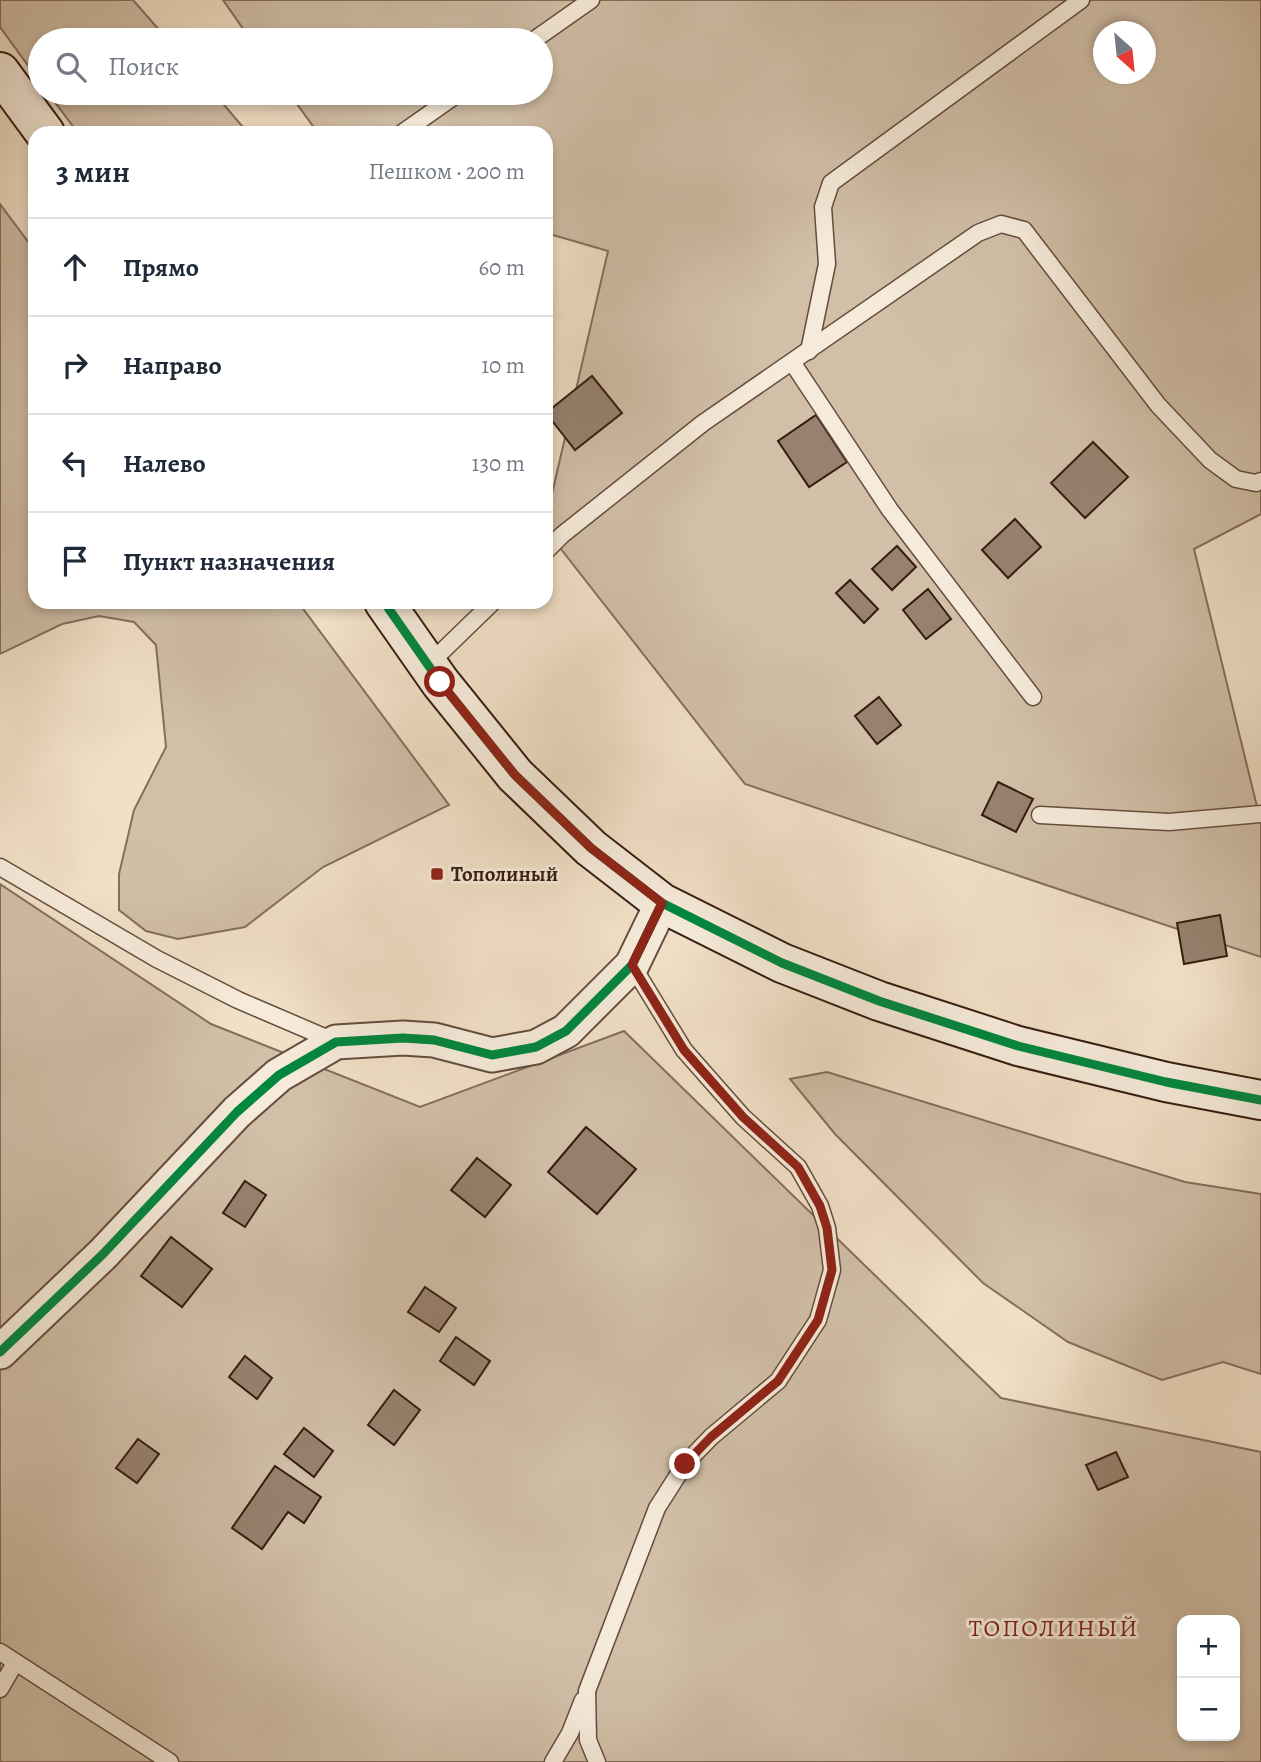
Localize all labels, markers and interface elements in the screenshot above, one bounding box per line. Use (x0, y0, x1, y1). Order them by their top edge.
north arrow (1093, 21, 1156, 84)
search box (28, 28, 553, 105)
icon: search (52, 48, 90, 86)
text: Поиск (108, 49, 179, 84)
text: 3 мин (56, 152, 130, 192)
text: Пешком · 200 m (369, 156, 525, 187)
icon: ahead (56, 248, 94, 286)
text: Прямо (123, 250, 199, 285)
text: 60 m (478, 252, 525, 283)
icon: right (56, 346, 94, 384)
text: Направо (123, 348, 222, 383)
text: 10 m (481, 350, 525, 381)
icon: left (56, 444, 94, 482)
text: Налево (123, 446, 206, 481)
text: 130 m (472, 448, 525, 479)
icon: arrive (56, 542, 94, 580)
text: Пункт назначения (123, 544, 335, 579)
route start (424, 666, 455, 697)
place label: Тополиный (451, 860, 558, 888)
marker: Тополиный (429, 866, 445, 882)
route end (669, 1448, 700, 1479)
district label: ТОПОЛИНЫЙ (969, 1612, 1139, 1644)
map controls (1177, 1615, 1240, 1741)
button: + (1177, 1615, 1240, 1678)
button: − (1177, 1678, 1240, 1741)

